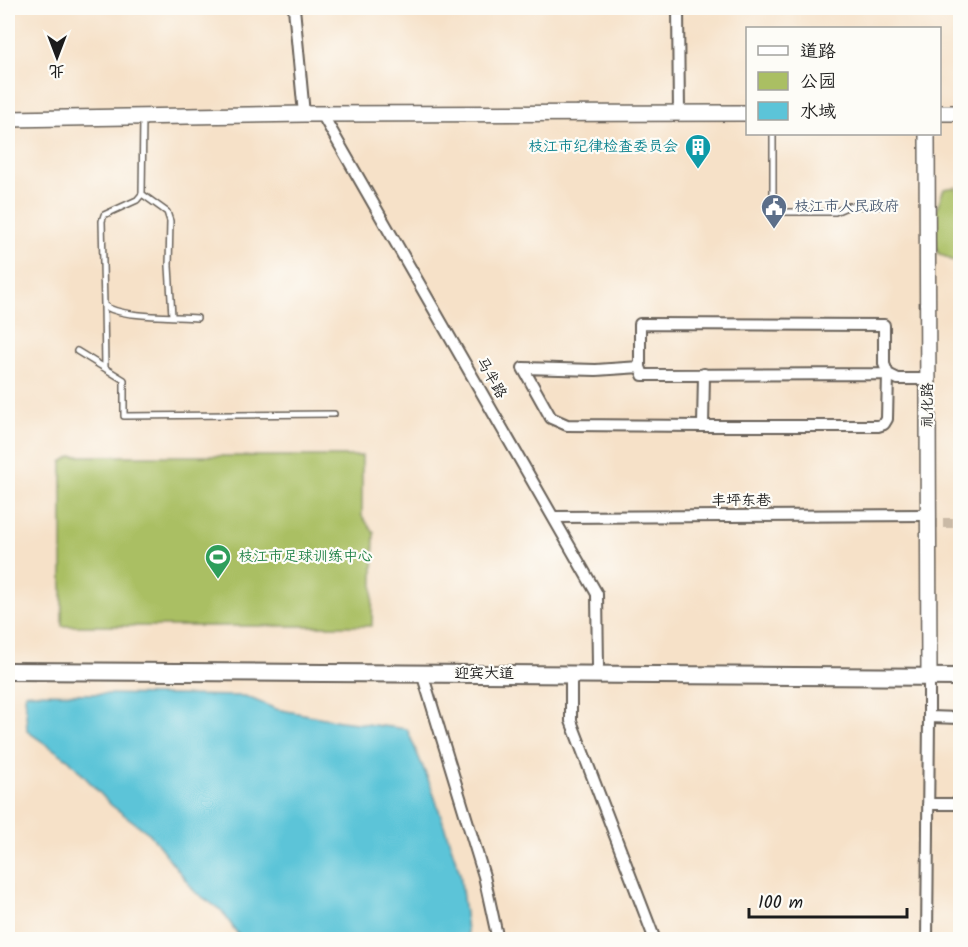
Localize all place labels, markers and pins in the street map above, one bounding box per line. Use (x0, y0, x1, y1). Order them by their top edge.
building icon: 枝江市纪律检查委员会 (683, 132, 713, 170)
place label: 枝江市纪律检查委员会 (528, 135, 678, 159)
public building icon: 枝江市人民政府 (759, 192, 789, 230)
place label: 枝江市人民政府 (794, 195, 899, 219)
sports icon: 枝江市足球训练中心 (203, 542, 233, 580)
place label: 枝江市足球训练中心 (238, 545, 373, 569)

